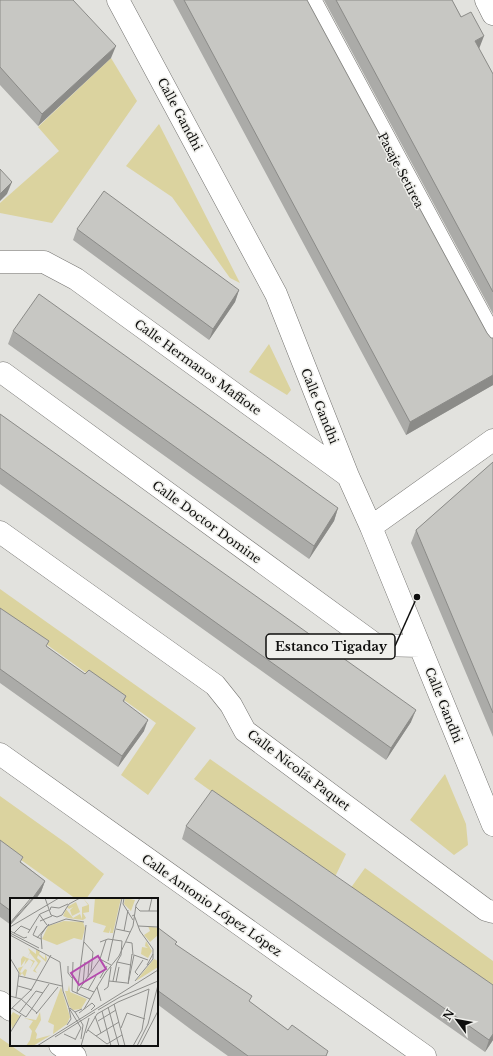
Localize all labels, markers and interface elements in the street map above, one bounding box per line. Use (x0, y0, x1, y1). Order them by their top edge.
street label: Calle Gandhi (155, 75, 205, 153)
street label: Pasaje Setirea (375, 130, 427, 211)
street label: Calle Hermanos Maffiote (132, 316, 264, 418)
street label: Calle Gandhi (298, 366, 342, 446)
street label: Calle Doctor Domine (150, 477, 265, 567)
callout: Estanco Tigaday (266, 634, 395, 659)
text: Estanco Tigaday (275, 638, 388, 655)
street label: Calle Gandhi (422, 665, 466, 745)
street label: Calle Nicolás Paquet (245, 726, 354, 814)
street label: Calle Antonio López López (139, 851, 285, 959)
inset map (10, 898, 158, 1046)
north arrow (437, 1000, 477, 1040)
text: N (440, 1006, 458, 1023)

